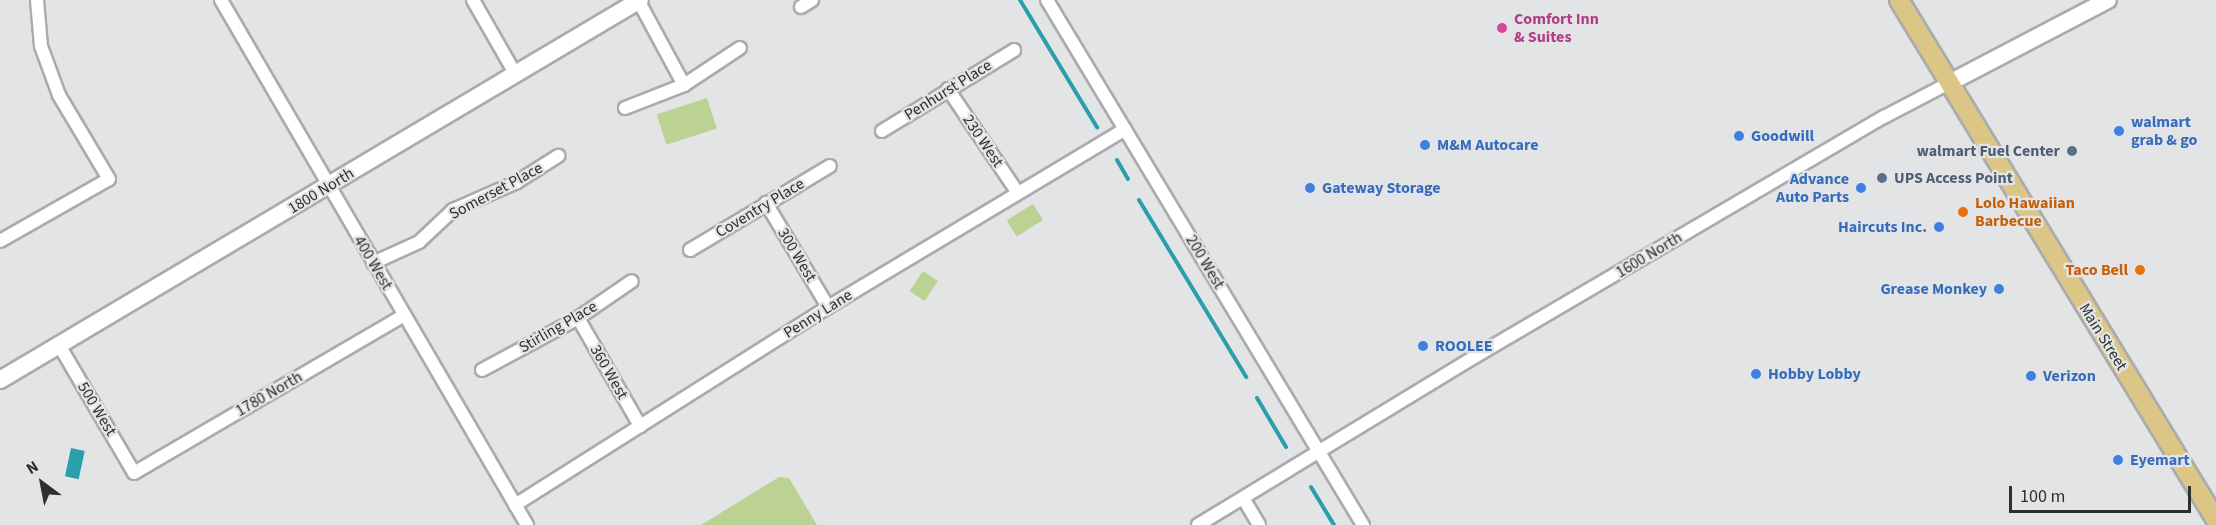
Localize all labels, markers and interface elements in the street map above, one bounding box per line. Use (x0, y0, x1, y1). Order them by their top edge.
place label: Comfort Inn & Suites (1514, 9, 1599, 47)
marker: Comfort Inn & Suites (1495, 21, 1509, 35)
street label: Penhurst Place (901, 56, 995, 124)
street label: 230 West (958, 111, 1008, 171)
place label: walmart grab & go (2131, 112, 2197, 150)
marker: walmart grab & go (2112, 124, 2126, 138)
place label: Goodwill (1751, 126, 1814, 146)
marker: Goodwill (1732, 129, 1746, 143)
place label: M&M Autocare (1437, 135, 1538, 155)
marker: M&M Autocare (1418, 138, 1432, 152)
place label: walmart Fuel Center (1916, 141, 2060, 161)
marker: walmart Fuel Center (2065, 144, 2079, 158)
street label: Somerset Place (446, 158, 546, 224)
street label: 1800 North (284, 164, 358, 218)
place label: UPS Access Point (1894, 168, 2013, 188)
place label: Advance Auto Parts (1776, 169, 1849, 207)
marker: UPS Access Point (1875, 171, 1889, 185)
street label: Coventry Place (712, 174, 808, 242)
place label: Gateway Storage (1322, 178, 1441, 198)
marker: Gateway Storage (1303, 181, 1317, 195)
marker: Advance Auto Parts (1854, 181, 1868, 195)
place label: Lolo Hawaiian Barbecue (1975, 193, 2075, 231)
marker: Lolo Hawaiian Barbecue (1956, 205, 1970, 219)
place label: Haircuts Inc. (1838, 217, 1927, 237)
marker: Haircuts Inc. (1932, 220, 1946, 234)
street label: 300 West (773, 225, 821, 285)
street label: 1600 North (1612, 228, 1686, 282)
street label: 200 West (1181, 232, 1229, 292)
street label: 400 West (349, 233, 397, 293)
place label: Taco Bell (2065, 260, 2128, 280)
marker: Taco Bell (2133, 263, 2147, 277)
place label: Grease Monkey (1880, 279, 1987, 299)
marker: Grease Monkey (1992, 282, 2006, 296)
street label: Penny Lane (780, 285, 856, 343)
street label: Stirling Place (515, 297, 601, 357)
street label: Main Street (2075, 300, 2131, 374)
place label: ROOLEE (1435, 336, 1493, 356)
marker: ROOLEE (1416, 339, 1430, 353)
street label: 360 West (586, 341, 632, 403)
place label: Hobby Lobby (1768, 364, 1861, 384)
place label: Verizon (2043, 366, 2096, 386)
street label: 1780 North (232, 367, 306, 421)
marker: Hobby Lobby (1749, 367, 1763, 381)
marker: Verizon (2024, 369, 2038, 383)
street label: 500 West (73, 379, 121, 439)
place label: Eyemart (2130, 450, 2190, 470)
north arrow (12, 453, 72, 513)
marker: Eyemart (2111, 453, 2125, 467)
text: N (22, 456, 43, 480)
scale bar (2012, 474, 2194, 512)
text: 100 m (2020, 484, 2065, 509)

